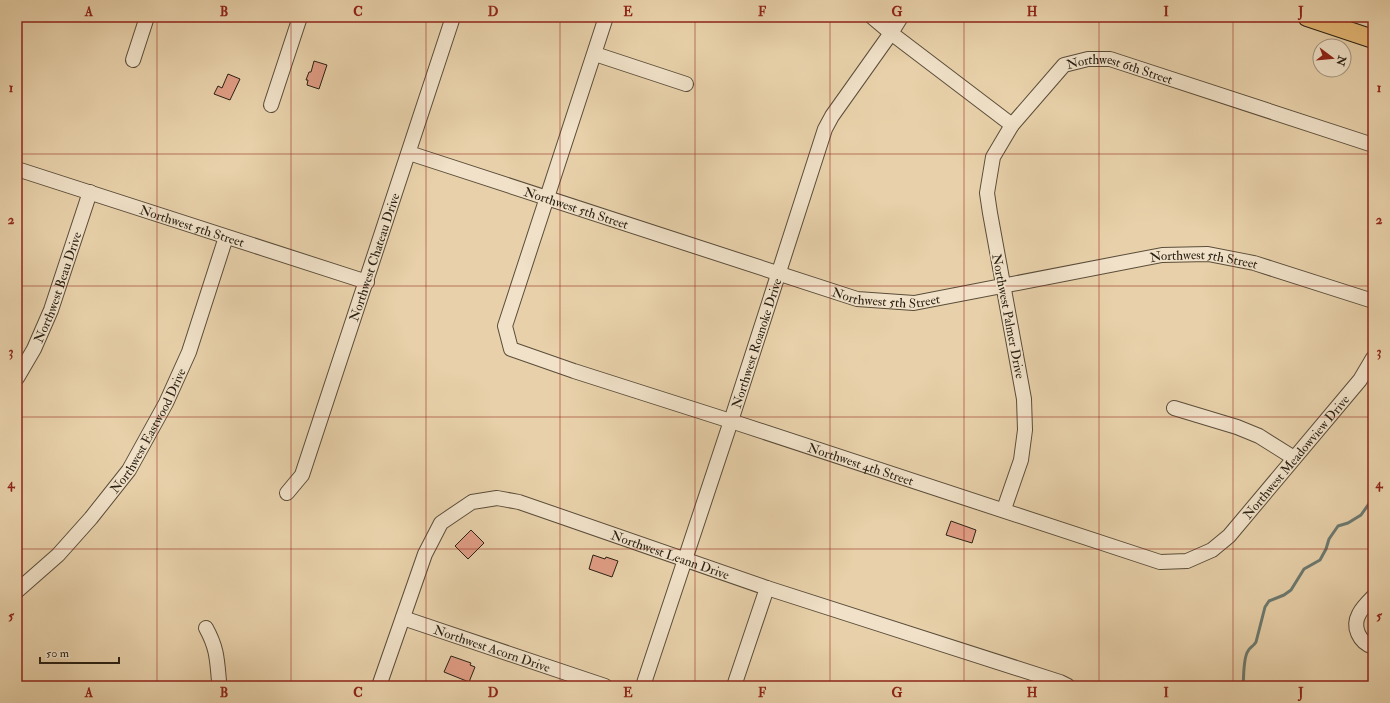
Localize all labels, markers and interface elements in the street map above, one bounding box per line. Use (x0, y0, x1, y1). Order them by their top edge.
text: A (84, 4, 94, 20)
text: B (220, 4, 228, 20)
text: C (353, 4, 363, 20)
text: D (488, 4, 499, 20)
text: E (623, 4, 633, 20)
text: F (758, 4, 767, 20)
text: G (892, 4, 903, 20)
text: H (1027, 4, 1038, 20)
text: I (1163, 4, 1169, 20)
text: J (1297, 4, 1304, 21)
north arrow (1312, 38, 1352, 78)
street label: Northwest 6th Street (1065, 52, 1175, 88)
text: N (1333, 53, 1349, 68)
text: 1 (9, 80, 14, 96)
text: 1 (1377, 80, 1382, 96)
street label: Northwest 5th Street (522, 184, 630, 233)
street label: Northwest Chateau Drive (346, 191, 404, 324)
street label: Northwest 5th Street (137, 202, 246, 251)
text: 2 (8, 212, 15, 228)
text: 2 (1376, 212, 1383, 228)
street label: Northwest Beau Drive (31, 229, 86, 345)
street label: Northwest 5th Street (1148, 247, 1260, 273)
street label: Northwest Palmer Drive (988, 252, 1028, 381)
street label: Northwest Roanoke Drive (729, 276, 786, 411)
street label: Northwest 5th Street (830, 284, 941, 312)
text: 3 (9, 344, 14, 360)
text: 3 (1377, 344, 1382, 360)
street label: Northwest Eastwood Drive (107, 365, 190, 497)
street label: Northwest Meadowview Drive (1240, 392, 1353, 522)
street label: Northwest 4th Street (806, 440, 915, 489)
text: 4 (6, 476, 15, 492)
text: 4 (1374, 476, 1383, 492)
street label: Northwest Leann Drive (609, 528, 732, 584)
text: 5 (8, 608, 14, 624)
text: 5 (1376, 608, 1382, 624)
street label: Northwest Acorn Drive (431, 622, 553, 676)
scale bar (40, 639, 119, 665)
text: 50 m (46, 646, 70, 661)
text: A (84, 685, 94, 701)
text: B (220, 685, 228, 701)
text: C (353, 685, 363, 701)
text: D (488, 685, 499, 701)
text: E (623, 685, 633, 701)
text: F (758, 685, 767, 701)
text: G (892, 685, 903, 701)
text: H (1027, 685, 1038, 701)
text: I (1163, 685, 1169, 701)
text: J (1297, 685, 1304, 702)

